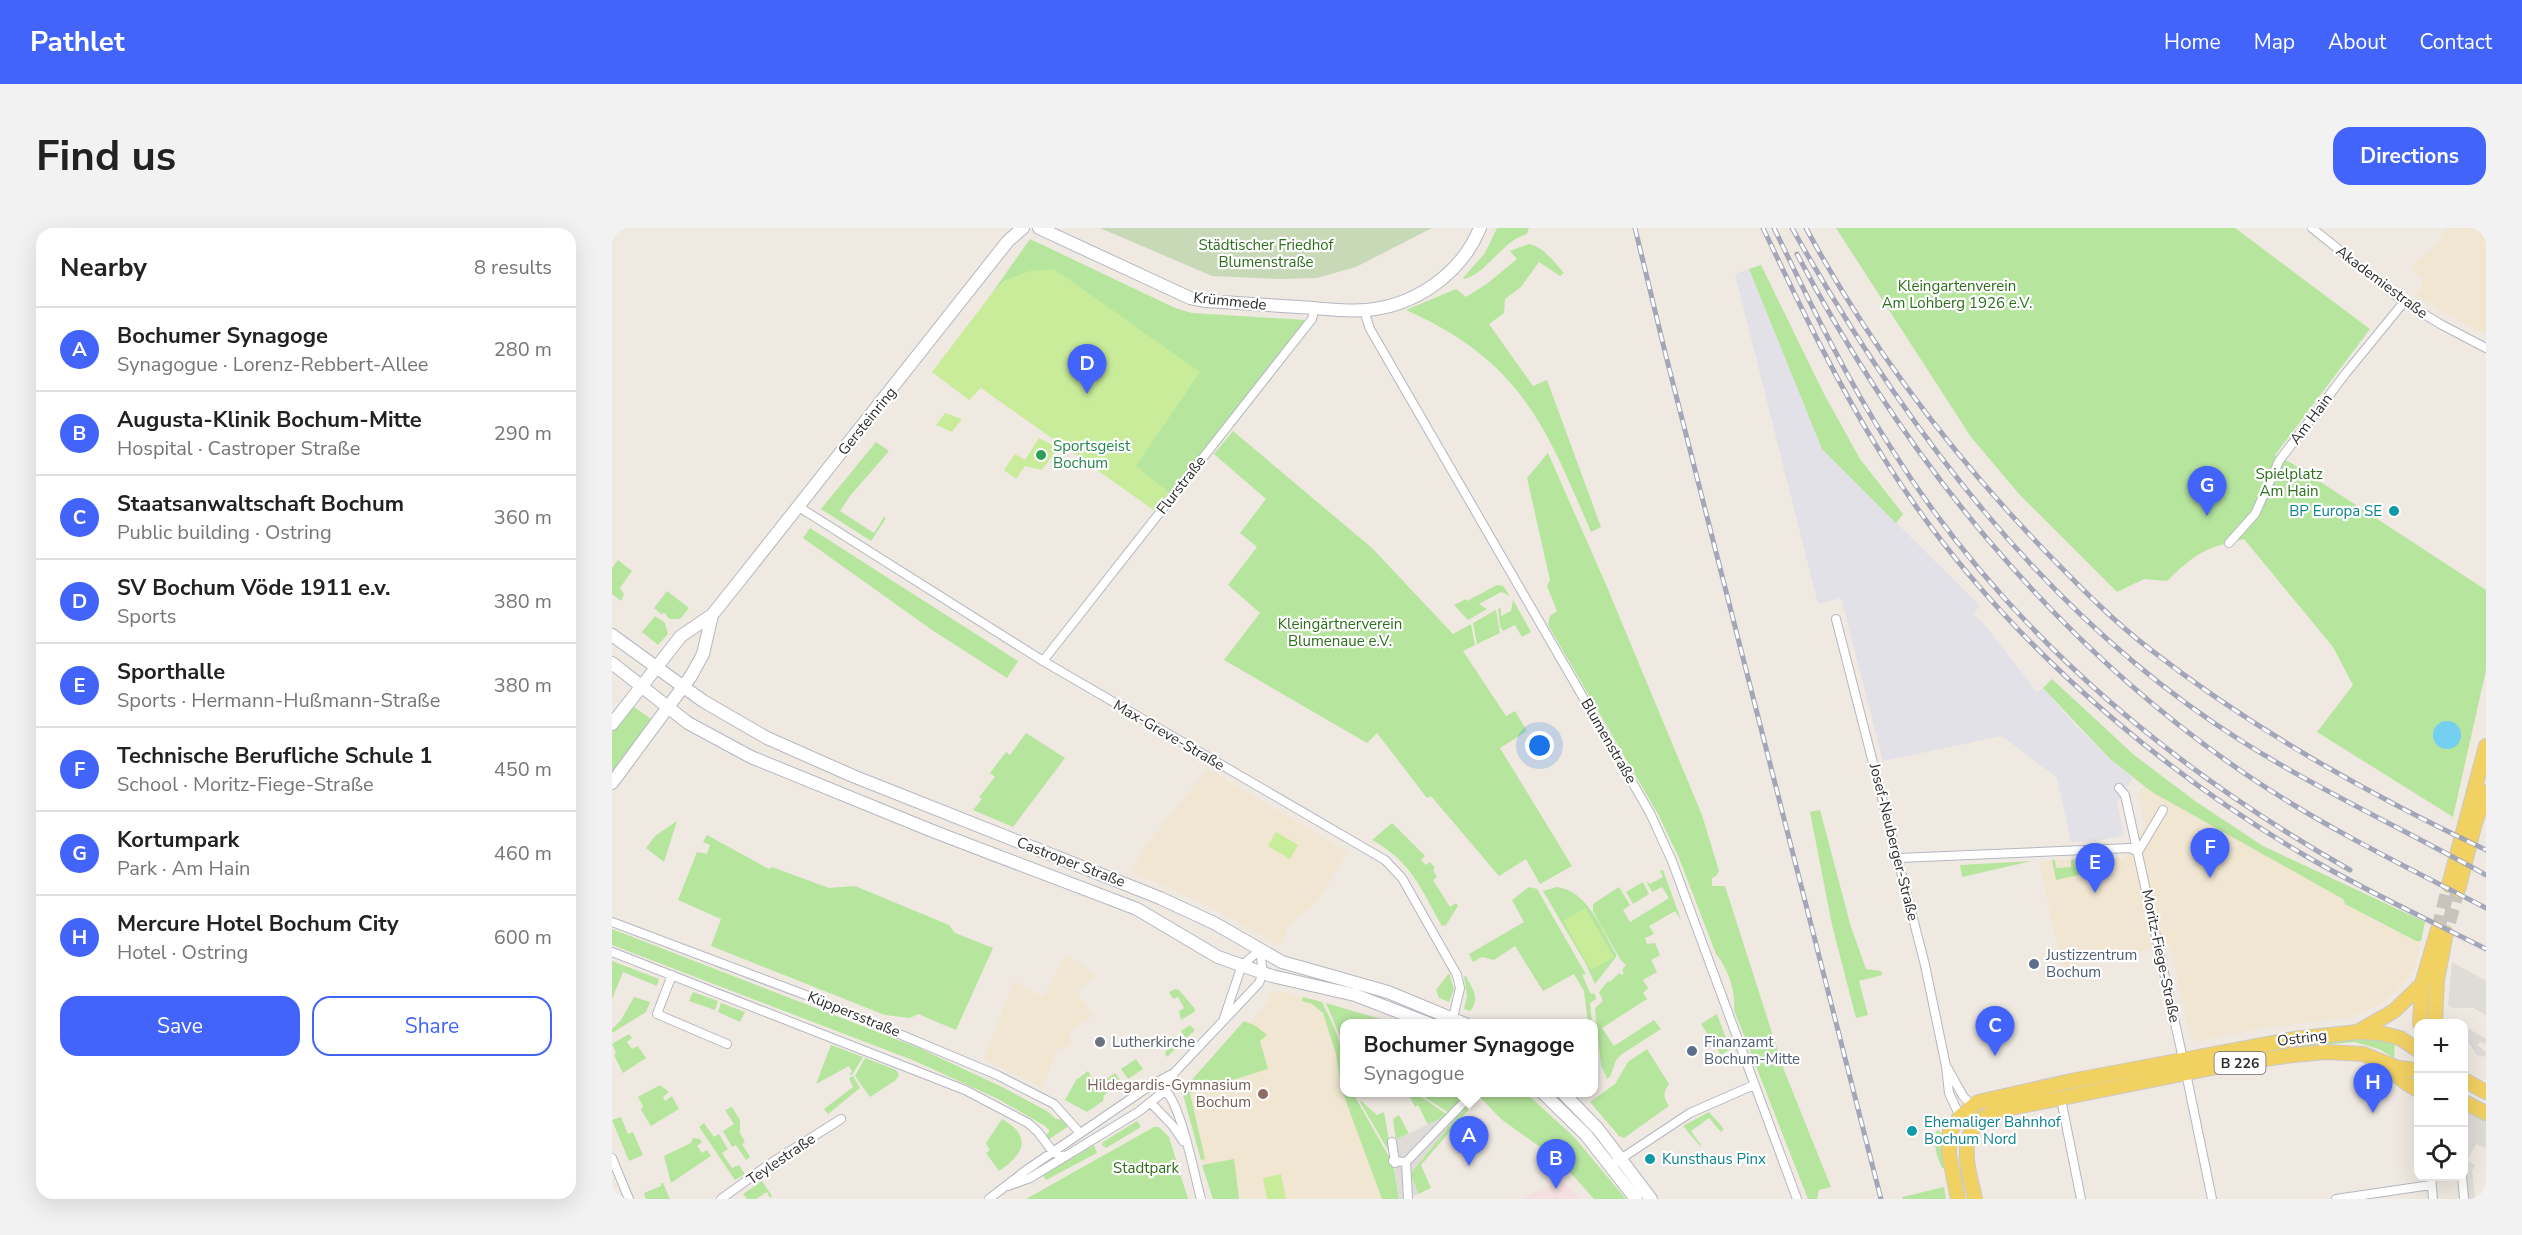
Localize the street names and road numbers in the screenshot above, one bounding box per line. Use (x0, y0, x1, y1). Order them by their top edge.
street label: Akademiestraße (2332, 241, 2432, 323)
street label: Krümmede (1192, 287, 1268, 315)
street label: Gersteinring (833, 383, 901, 459)
street label: Am Hain (2285, 389, 2337, 449)
street label: Flurstraße (1152, 452, 1210, 518)
street label: Max-Greve-Straße (1110, 695, 1228, 775)
street label: Blumenstraße (1577, 695, 1641, 787)
street label: Josef-Neuberger-Straße (1864, 760, 1923, 923)
street label: Castroper Straße (1014, 832, 1128, 892)
street label: Moritz-Fiege-Straße (2137, 888, 2185, 1024)
street label: Küppersstraße (805, 986, 903, 1042)
street label: Ostring (2276, 1025, 2328, 1051)
road number: B 226 (2214, 1052, 2266, 1074)
street label: Teylestraße (743, 1129, 819, 1189)

